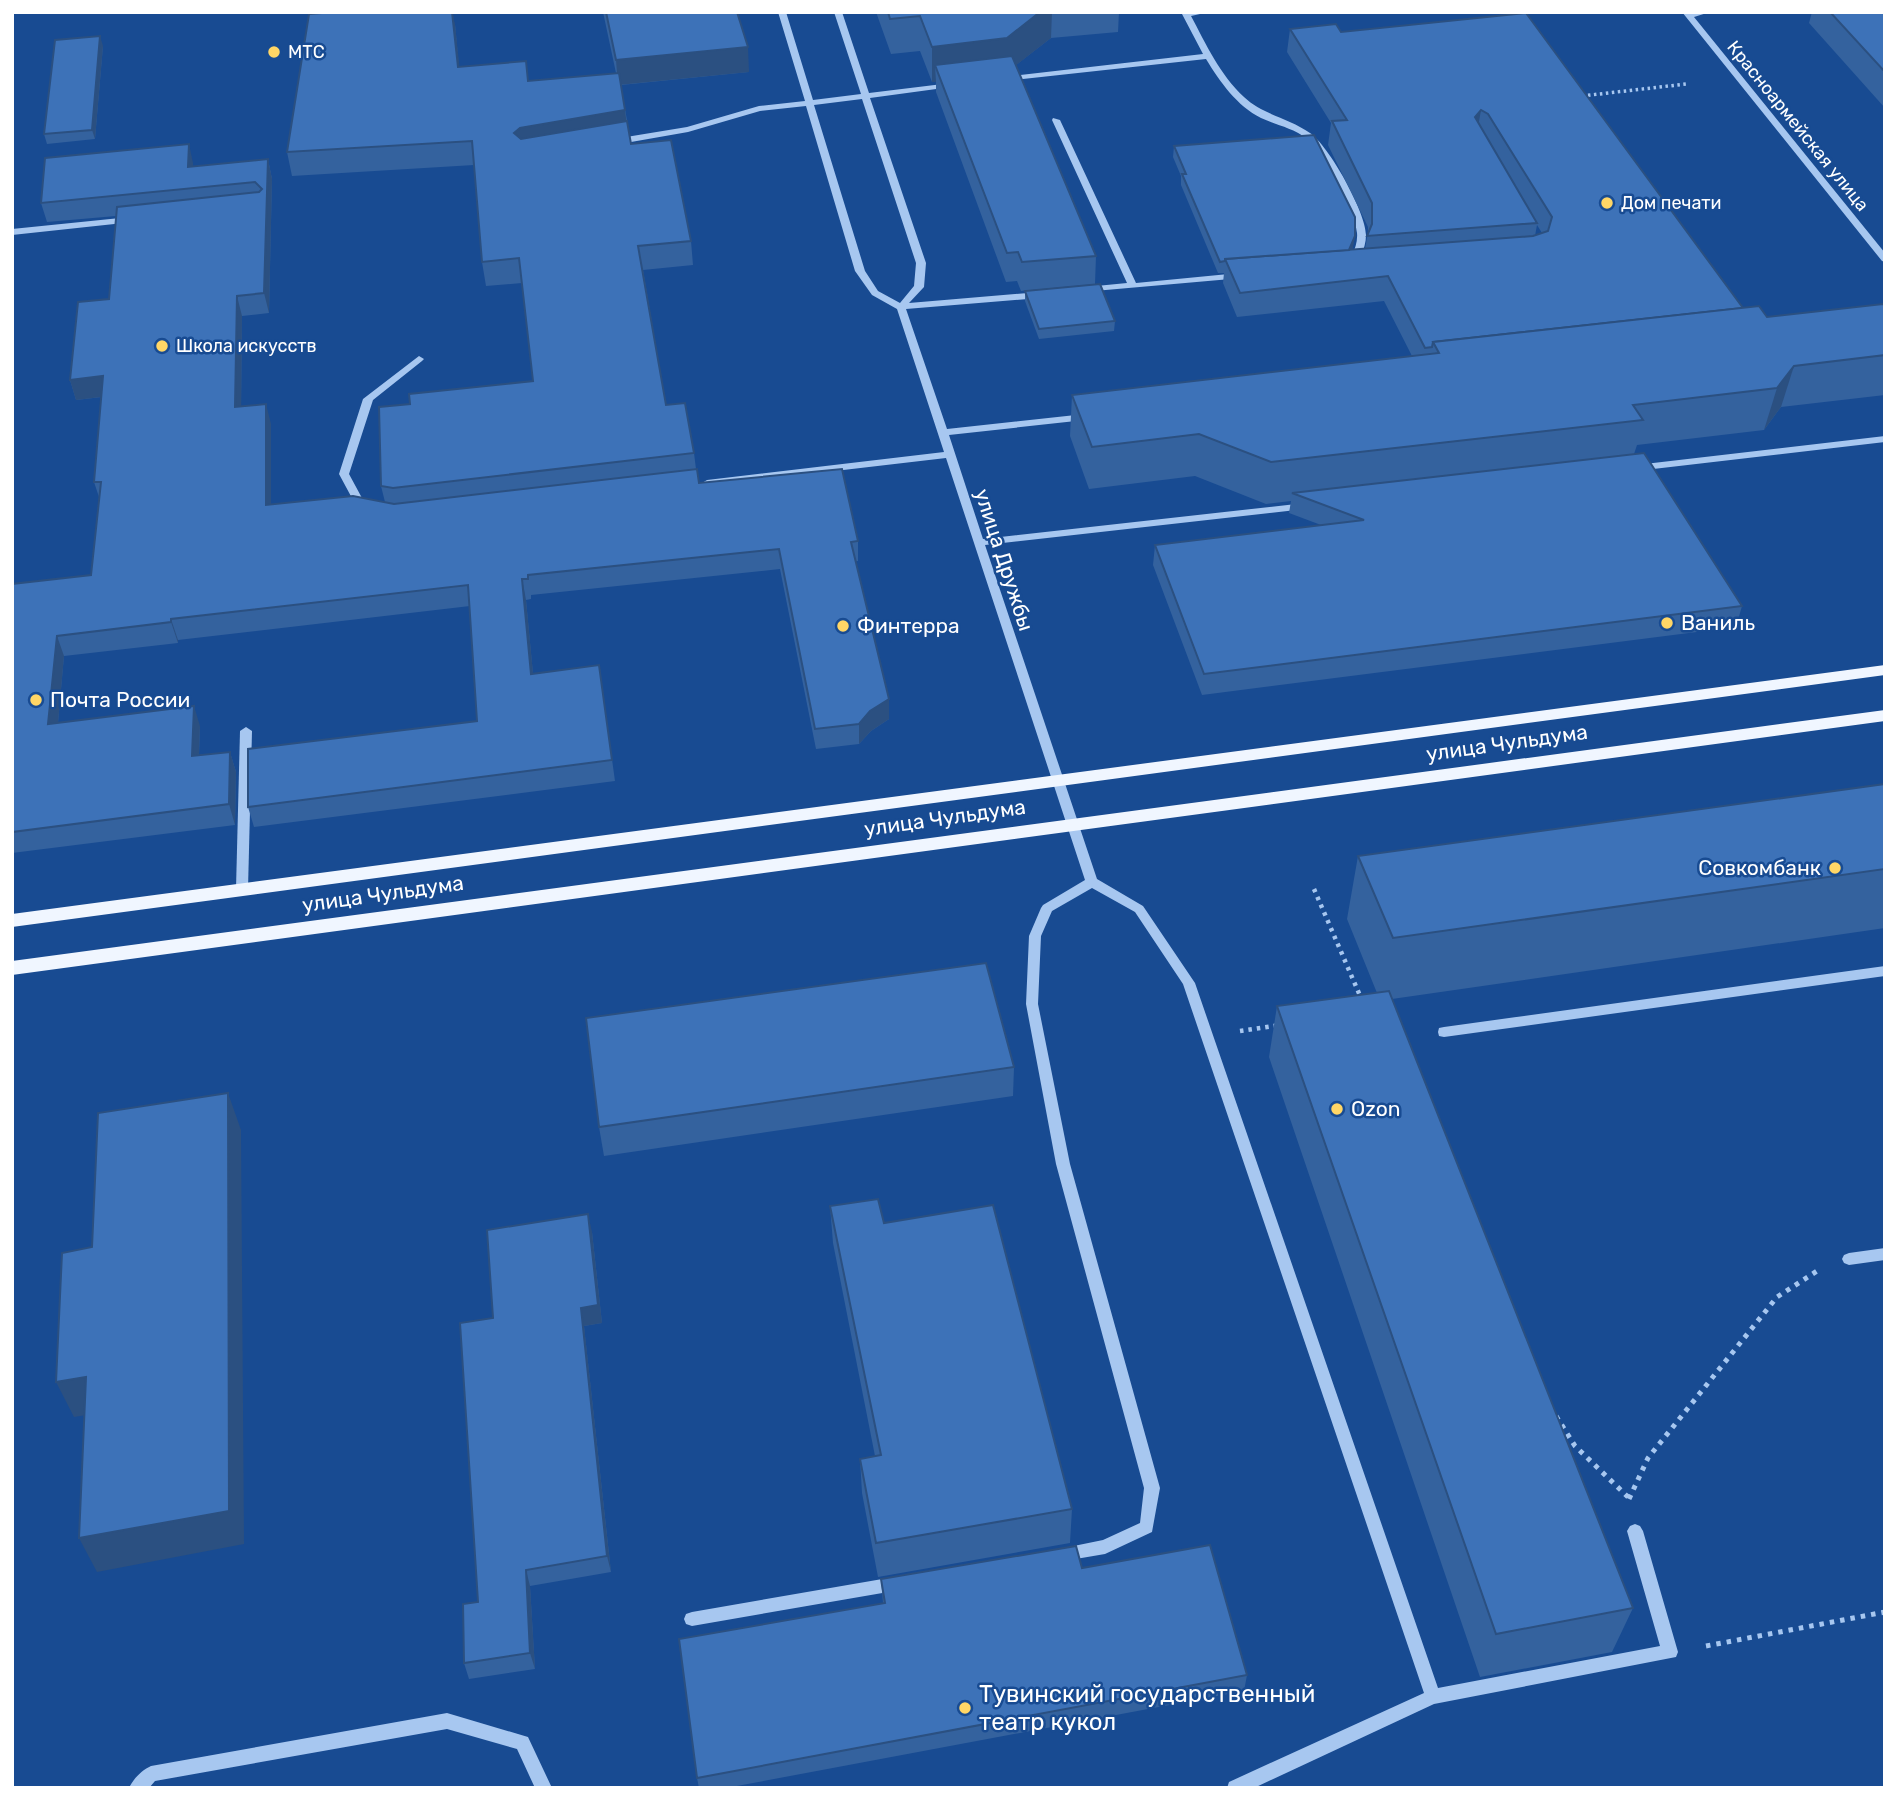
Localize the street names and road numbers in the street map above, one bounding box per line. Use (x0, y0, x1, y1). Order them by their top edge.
street label: Красноармейская улица (1722, 36, 1874, 216)
street label: улица Дружбы (970, 486, 1039, 634)
street label: улица Чульдума (1425, 719, 1589, 766)
street label: улица Чульдума (863, 794, 1027, 841)
street label: улица Чульдума (301, 870, 465, 917)

